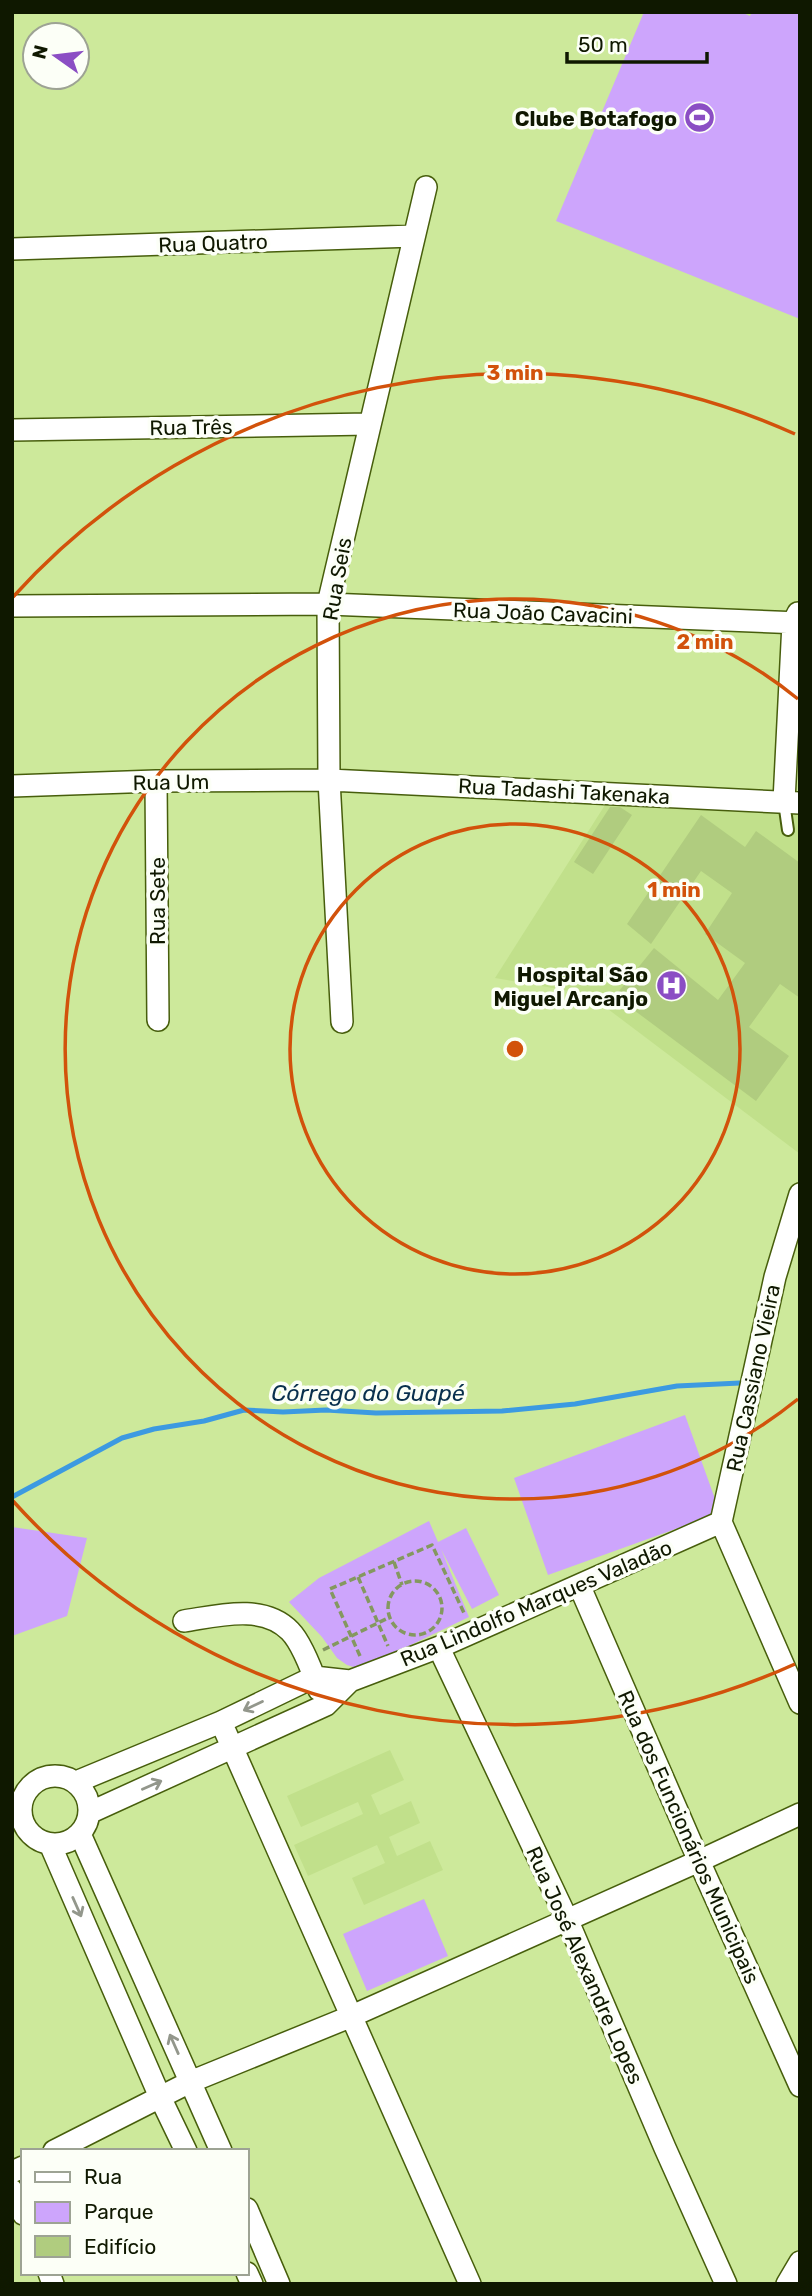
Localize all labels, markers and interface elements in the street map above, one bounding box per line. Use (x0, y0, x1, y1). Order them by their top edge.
north arrow (21, 21, 91, 91)
scale bar (567, 21, 707, 65)
text: 50 m (578, 32, 628, 57)
text: N (27, 43, 53, 61)
sports icon: Clube Botafogo (683, 101, 717, 135)
place label: Clube Botafogo (515, 106, 677, 131)
street label: Rua Quatro (158, 229, 268, 257)
text: 3 min (486, 360, 544, 385)
street label: Rua Três (149, 414, 233, 440)
street label: Rua Seis (317, 536, 357, 622)
street label: Rua João Cavacini (453, 597, 633, 629)
text: 2 min (677, 629, 733, 654)
street label: Rua Um (133, 769, 209, 795)
street label: Rua Tadashi Takenaka (457, 773, 671, 809)
street label: Rua Sete (145, 857, 170, 945)
text: 1 min (647, 877, 701, 902)
place label: Hospital São Miguel Arcanjo (493, 962, 648, 1011)
hospital icon: Hospital São Miguel Arcanjo (654, 969, 688, 1003)
centre of rings (503, 1037, 527, 1061)
street label: Rua Cassiano Vieira (721, 1282, 785, 1474)
water label: Córrego do Guapé (271, 1379, 465, 1407)
street label: Rua Lindolfo Marques Valadão (396, 1534, 676, 1672)
street label: Rua dos Funcionários Municipais (613, 1686, 765, 1988)
one-way arrow (243, 1700, 264, 1714)
one-way arrow (141, 1778, 162, 1791)
street label: Rua José Alexandre Lopes (521, 1842, 649, 2088)
one-way arrow (71, 1896, 84, 1917)
one-way arrow (166, 2033, 179, 2055)
legend (21, 2149, 248, 2275)
text: Rua (84, 2164, 122, 2189)
text: Parque (84, 2199, 154, 2224)
text: Edifício (84, 2234, 156, 2259)

